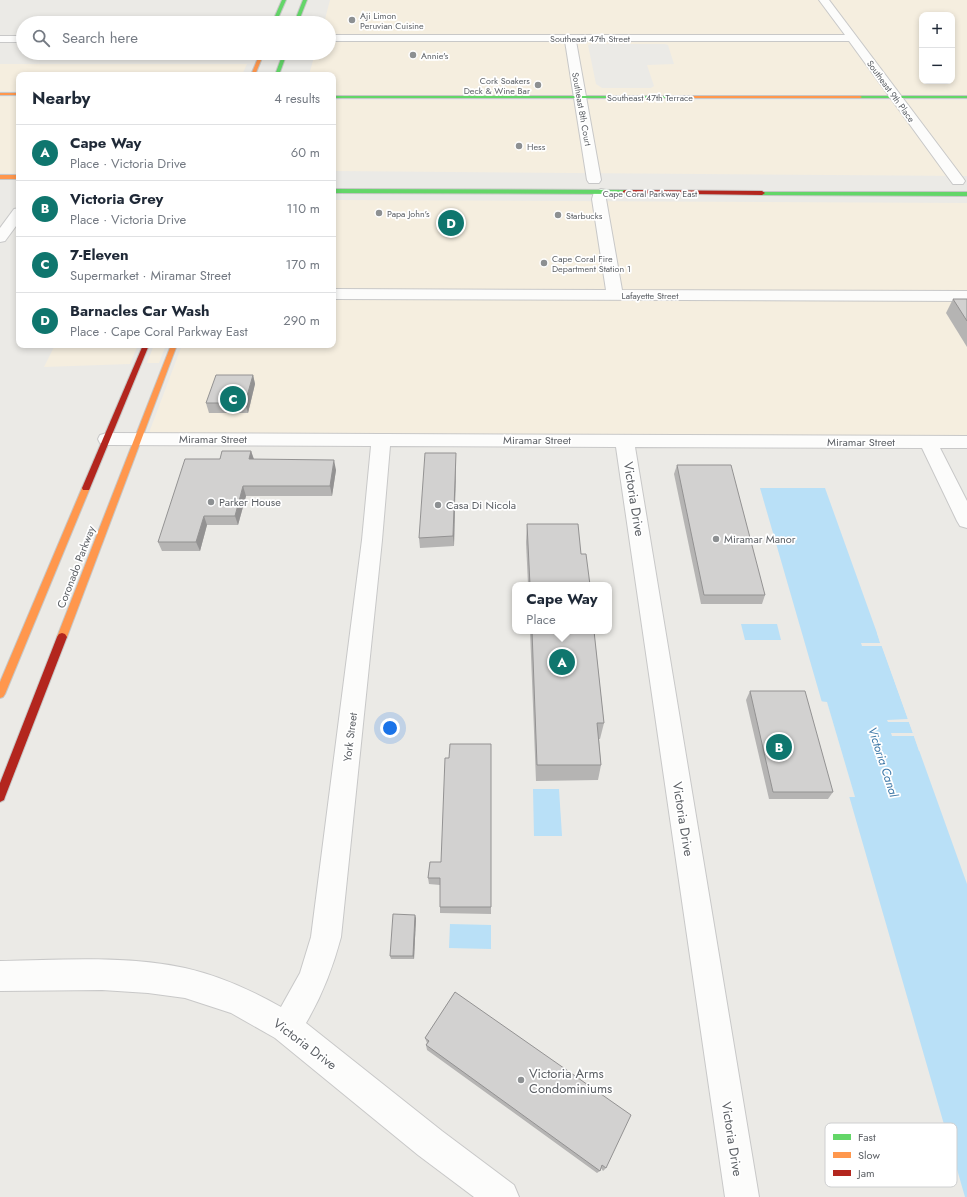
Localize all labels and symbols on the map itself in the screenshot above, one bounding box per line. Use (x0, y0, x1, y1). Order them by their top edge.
place label: Aji Limon Peruvian Cuisine (360, 9, 424, 32)
marker: Aji Limon Peruvian Cuisine (347, 15, 357, 25)
street label: Southeast 47th Street (550, 32, 631, 45)
place label: Annie's (421, 49, 449, 62)
marker: Annie's (408, 50, 418, 60)
street label: Southeast 9th Place (864, 57, 918, 125)
street label: Southeast 8th Court (569, 71, 595, 148)
place label: Cork Soakers Deck & Wine Bar (464, 74, 531, 97)
marker: Cork Soakers Deck & Wine Bar (533, 80, 543, 90)
street label: Southeast 47th Terrace (607, 91, 693, 104)
place label: Hess (527, 140, 546, 153)
marker: Hess (514, 141, 524, 151)
street label: Cape Coral Parkway East (603, 187, 698, 200)
place label: Papa John's (387, 207, 430, 220)
marker: Papa John's (374, 208, 384, 218)
pin: D (438, 208, 464, 238)
place label: Starbucks (566, 209, 603, 222)
marker: Starbucks (553, 210, 563, 220)
place label: Cape Coral Fire Department Station 1 (552, 252, 631, 275)
marker: Cape Coral Fire Department Station 1 (539, 258, 549, 268)
street label: Lafayette Street (622, 289, 679, 302)
pin: C (220, 384, 246, 414)
street label: Miramar Street (179, 431, 247, 447)
street label: Miramar Street (503, 432, 571, 448)
street label: Miramar Street (827, 434, 895, 450)
street label: Victoria Drive (619, 460, 649, 538)
place label: Parker House (219, 494, 281, 510)
marker: Parker House (206, 497, 216, 507)
place label: Casa Di Nicola (446, 497, 516, 513)
marker: Casa Di Nicola (433, 500, 443, 510)
street label: Coronado Parkway (53, 523, 99, 611)
place label: Miramar Manor (724, 531, 796, 547)
marker: Miramar Manor (711, 534, 721, 544)
pin: A (549, 647, 575, 677)
street label: York Street (339, 711, 361, 762)
your location (380, 718, 400, 738)
water label: Victoria Canal (863, 725, 903, 801)
pin: B (766, 732, 792, 762)
street label: Victoria Drive (668, 780, 698, 858)
street label: Victoria Drive (269, 1014, 341, 1074)
place label: Victoria Arms Condominiums (529, 1064, 612, 1098)
marker: Victoria Arms Condominiums (516, 1075, 526, 1085)
street label: Victoria Drive (717, 1100, 747, 1178)
legend (825, 1123, 957, 1187)
text: Fast (858, 1129, 876, 1145)
text: Slow (858, 1147, 880, 1163)
text: Jam (856, 1165, 875, 1181)

